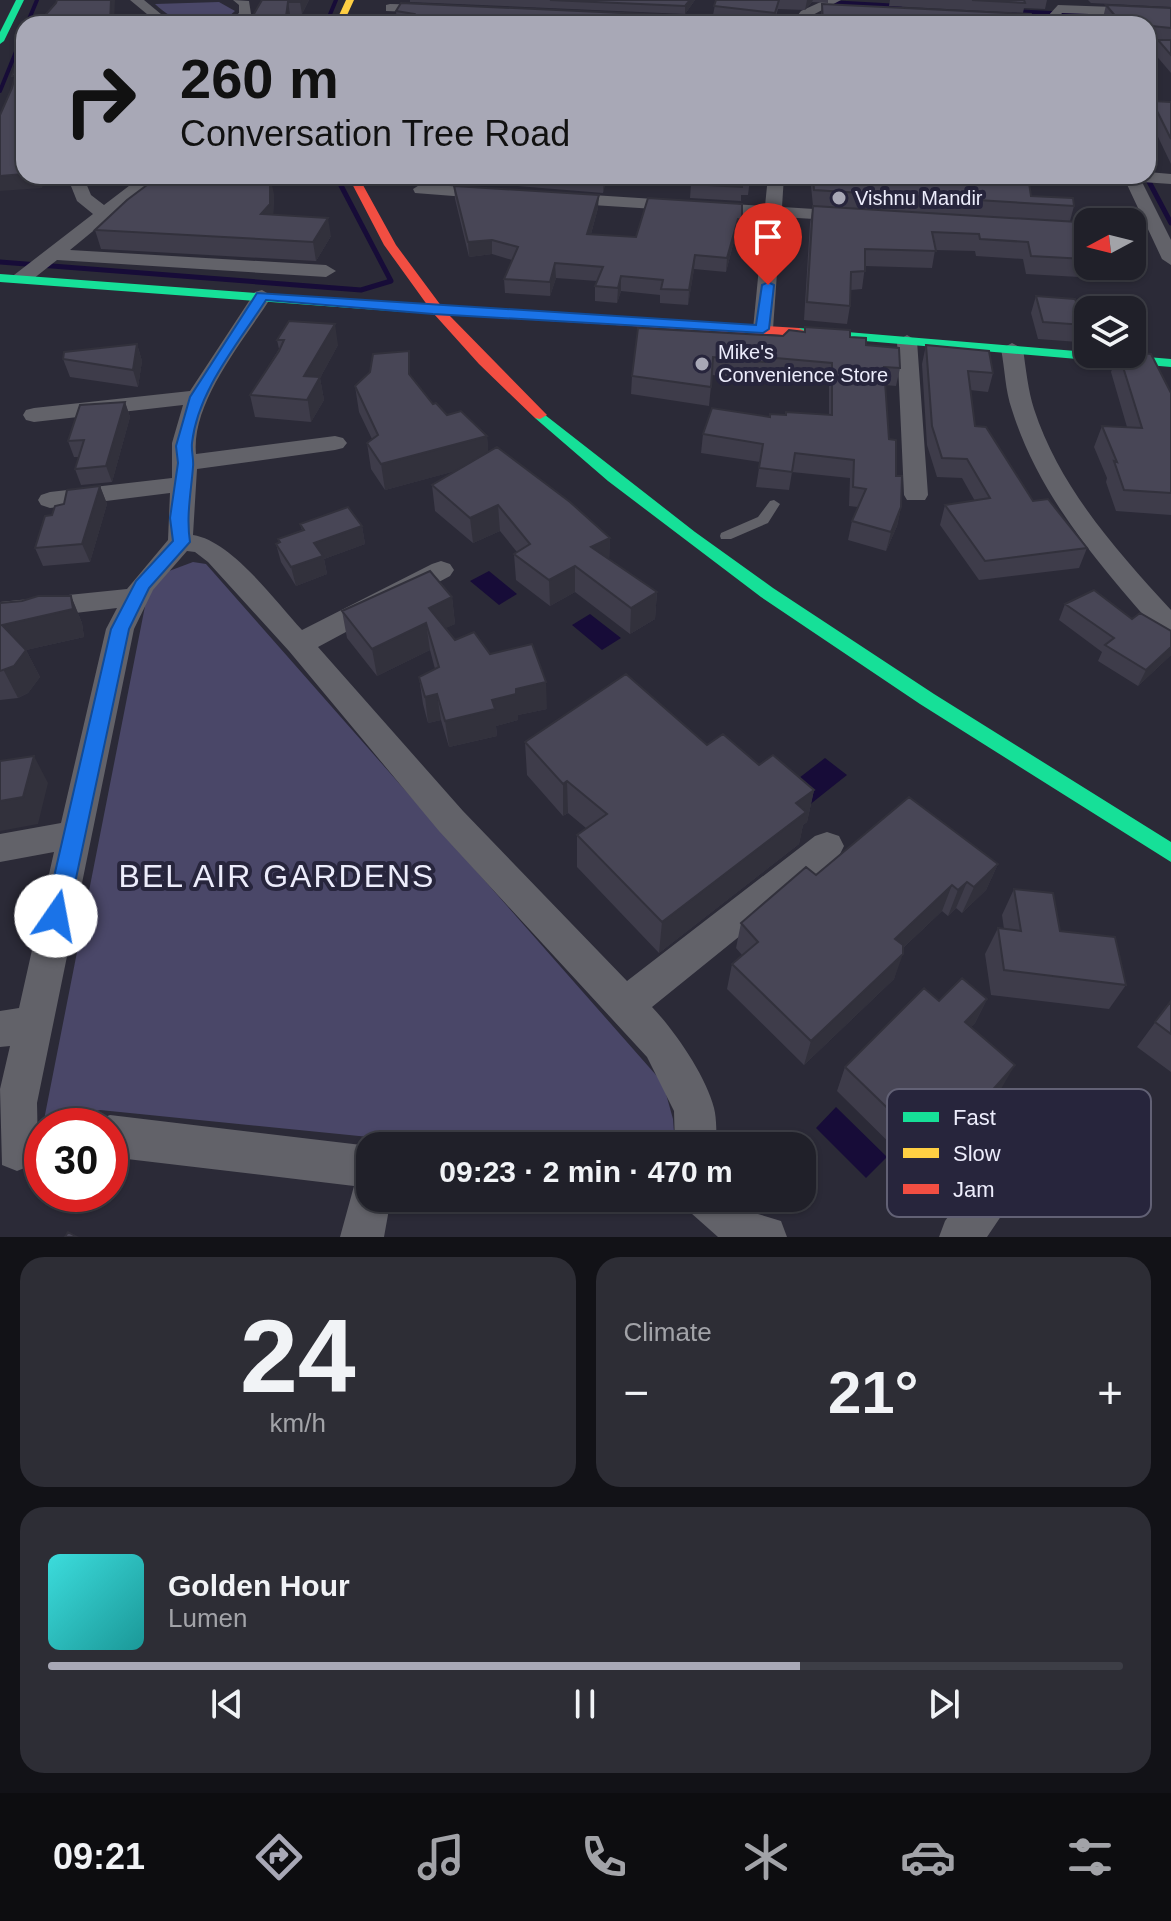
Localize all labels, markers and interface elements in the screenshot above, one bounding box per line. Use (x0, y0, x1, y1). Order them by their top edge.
text: 260 m (180, 47, 339, 110)
icon: right (48, 48, 152, 152)
text: Conversation Tree Road (180, 113, 570, 154)
place label: Vishnu Mandir (855, 187, 983, 209)
marker: Vishnu Mandir (830, 189, 848, 207)
pin (734, 203, 802, 285)
north arrow (1074, 208, 1146, 280)
map controls (1074, 208, 1146, 368)
icon: arrive (746, 215, 790, 259)
button: layers (1074, 296, 1146, 368)
place label: Mike's Convenience Store (718, 341, 888, 386)
marker: Mike's Convenience Store (693, 355, 711, 373)
district label: BEL AIR GARDENS (119, 858, 435, 894)
position arrow (14, 874, 98, 958)
legend (887, 1089, 1151, 1217)
text: Fast (953, 1105, 996, 1130)
speed limit sign: 30 (24, 1108, 128, 1212)
text: Slow (953, 1141, 1001, 1166)
text: 09:23 · 2 min · 470 m (439, 1155, 733, 1188)
text: Jam (953, 1177, 995, 1202)
text: 24 (240, 1298, 356, 1414)
text: Climate (624, 1317, 712, 1347)
text: 21° (828, 1359, 919, 1426)
text: − (624, 1368, 649, 1417)
text: + (1097, 1368, 1123, 1417)
text: km/h (270, 1408, 326, 1438)
text: Golden Hour (168, 1569, 350, 1602)
text: Lumen (168, 1603, 248, 1633)
icon: previous (205, 1682, 249, 1726)
icon: pause (563, 1682, 607, 1726)
icon: next (922, 1682, 966, 1726)
icon: directions (251, 1829, 307, 1885)
icon: music (413, 1829, 469, 1885)
icon: phone (576, 1829, 632, 1885)
icon: climate (738, 1829, 794, 1885)
icon: car (900, 1829, 956, 1885)
icon: filters (1062, 1829, 1118, 1885)
text: 09:21 (53, 1836, 145, 1877)

